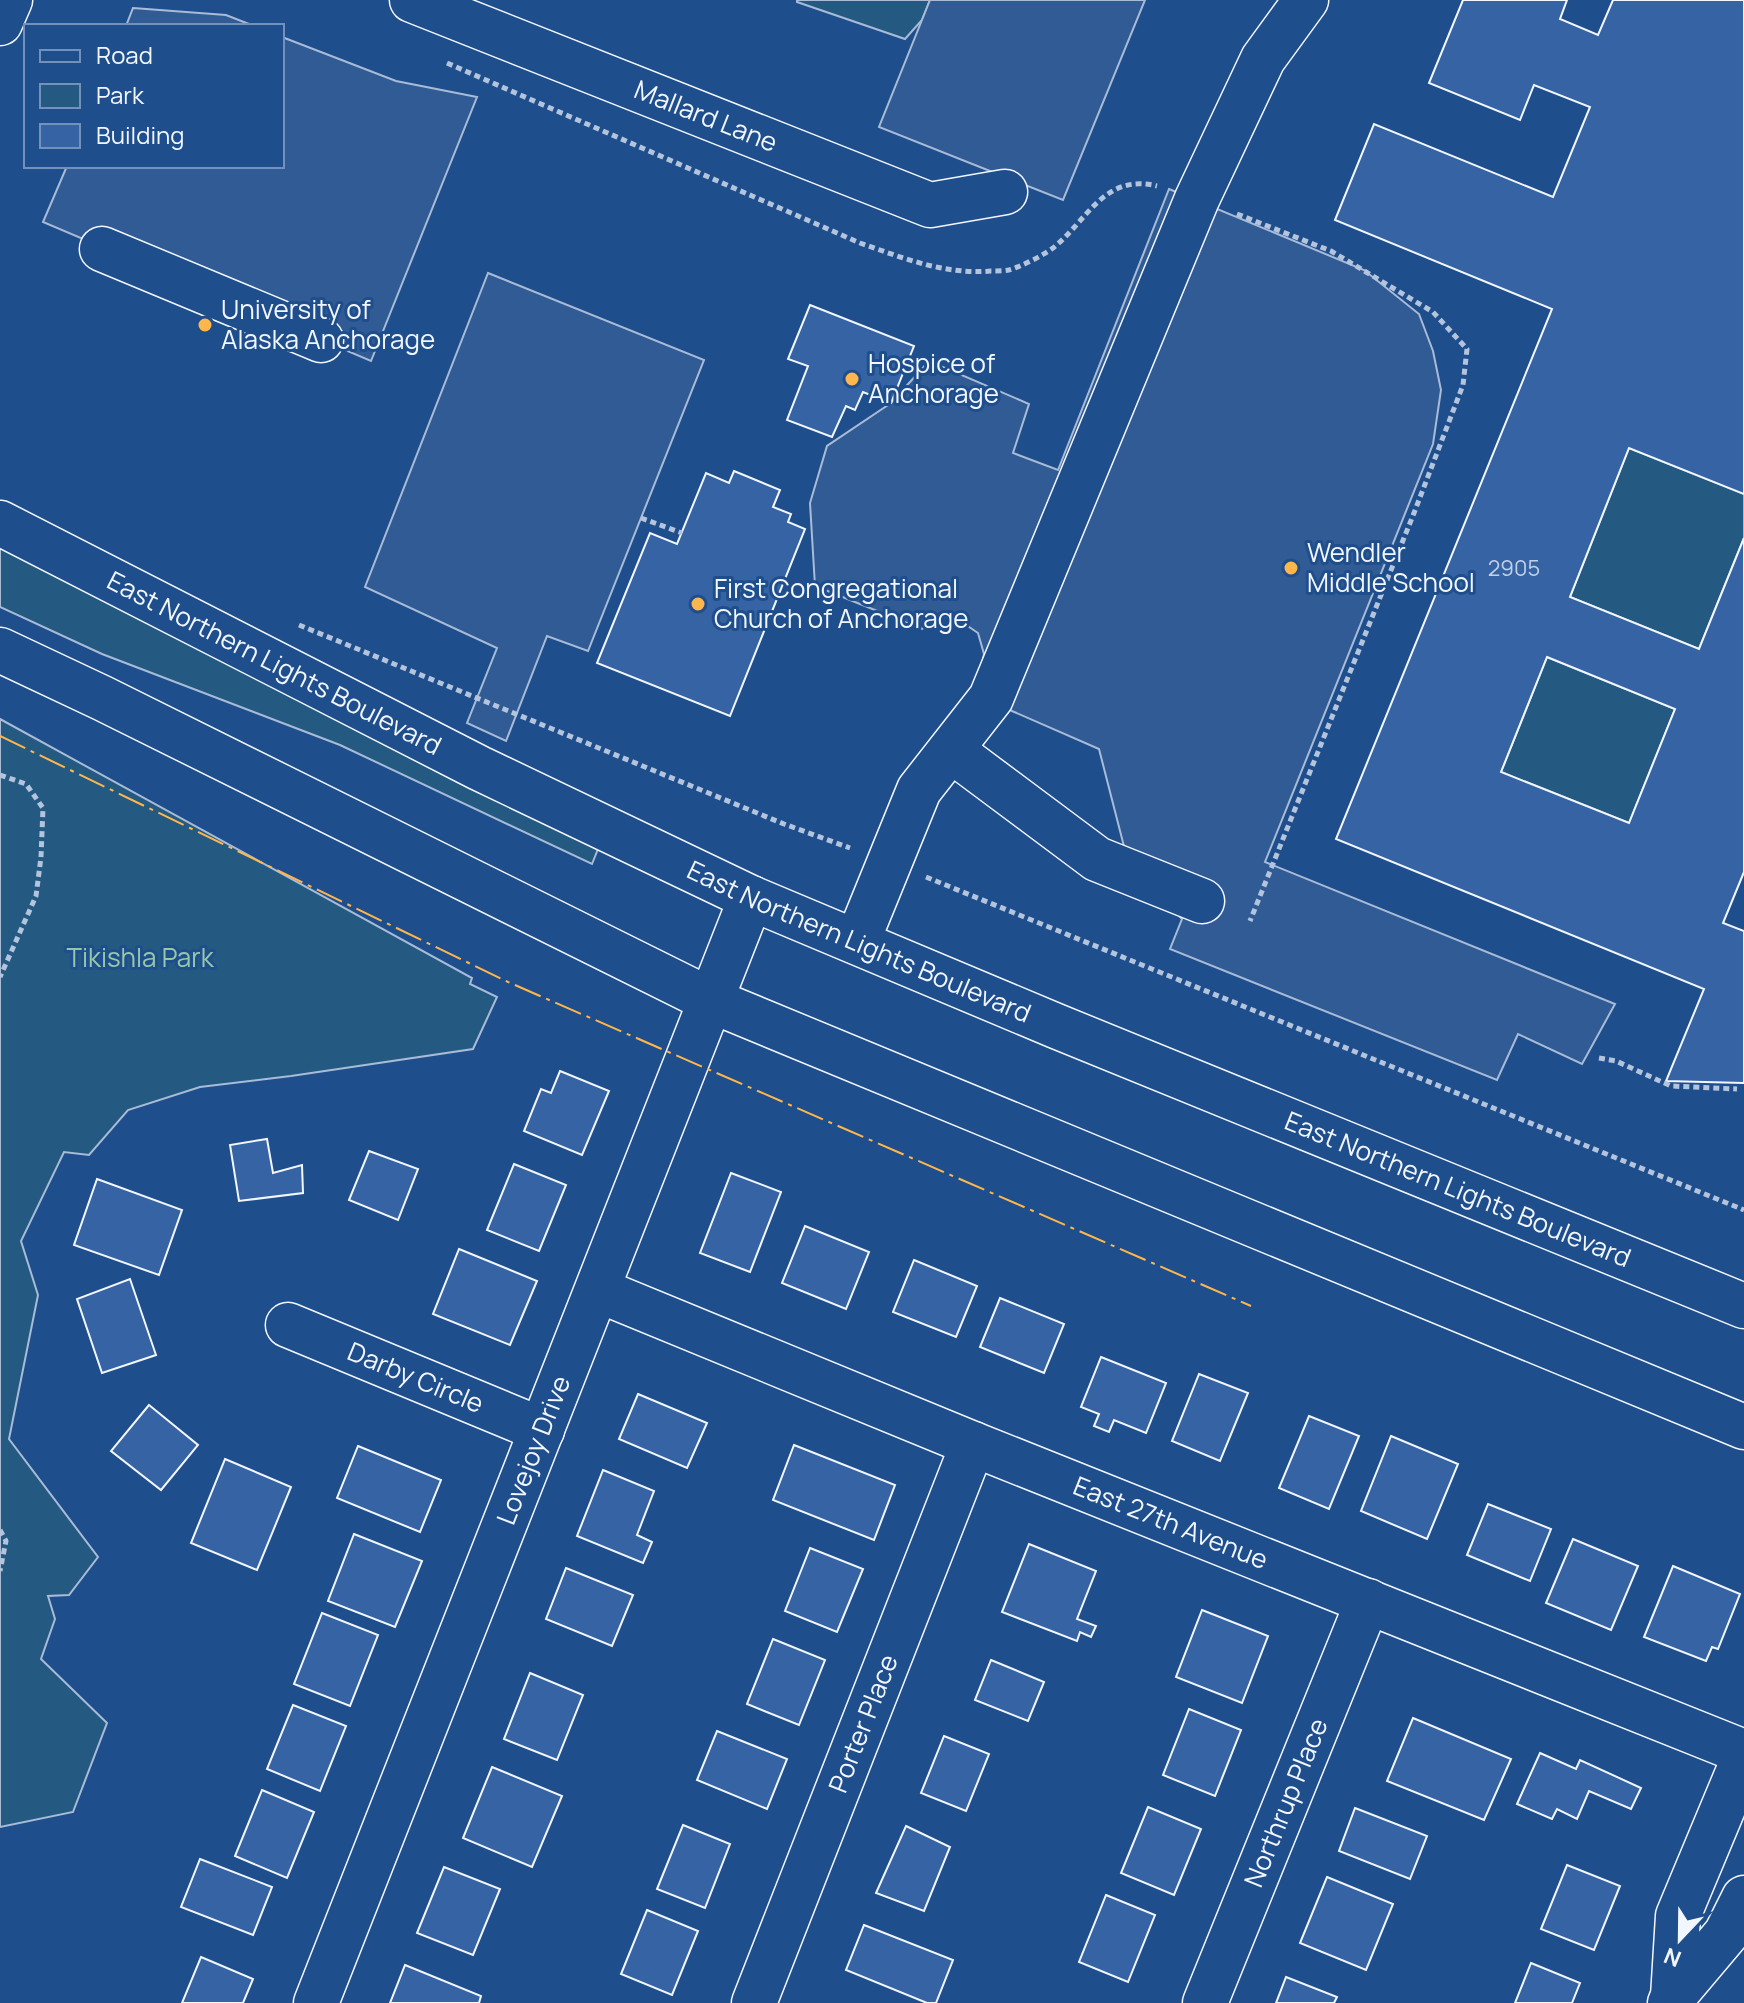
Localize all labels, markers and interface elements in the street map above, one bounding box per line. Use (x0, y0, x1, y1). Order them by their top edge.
legend (24, 24, 284, 168)
text: Road (96, 38, 153, 71)
street label: Mallard Lane (629, 71, 783, 160)
text: Park (96, 78, 145, 111)
text: Building (96, 118, 184, 151)
place label: University of Alaska Anchorage (221, 291, 435, 357)
marker: University of Alaska Anchorage (196, 316, 214, 334)
place label: Hospice of Anchorage (868, 345, 999, 411)
marker: Hospice of Anchorage (843, 370, 861, 388)
place label: Wendler Middle School (1307, 534, 1475, 600)
house number: 2905 (1488, 553, 1540, 583)
marker: Wendler Middle School (1282, 559, 1300, 577)
street label: East Northern Lights Boulevard (101, 562, 448, 763)
place label: First Congregational Church of Anchorage (714, 570, 968, 636)
marker: First Congregational Church of Anchorage (689, 595, 707, 613)
street label: East Northern Lights Boulevard (682, 851, 1037, 1030)
park label: Tikishla Park (66, 939, 215, 975)
street label: East Northern Lights Boulevard (1280, 1102, 1637, 1275)
street label: Darby Circle (342, 1333, 489, 1421)
street label: Lovejoy Drive (487, 1370, 578, 1530)
street label: East 27th Avenue (1068, 1467, 1273, 1577)
street label: Porter Place (819, 1649, 906, 1798)
street label: Northrup Place (1235, 1713, 1336, 1892)
north arrow (1640, 1899, 1720, 1979)
text: N (1660, 1941, 1685, 1974)

